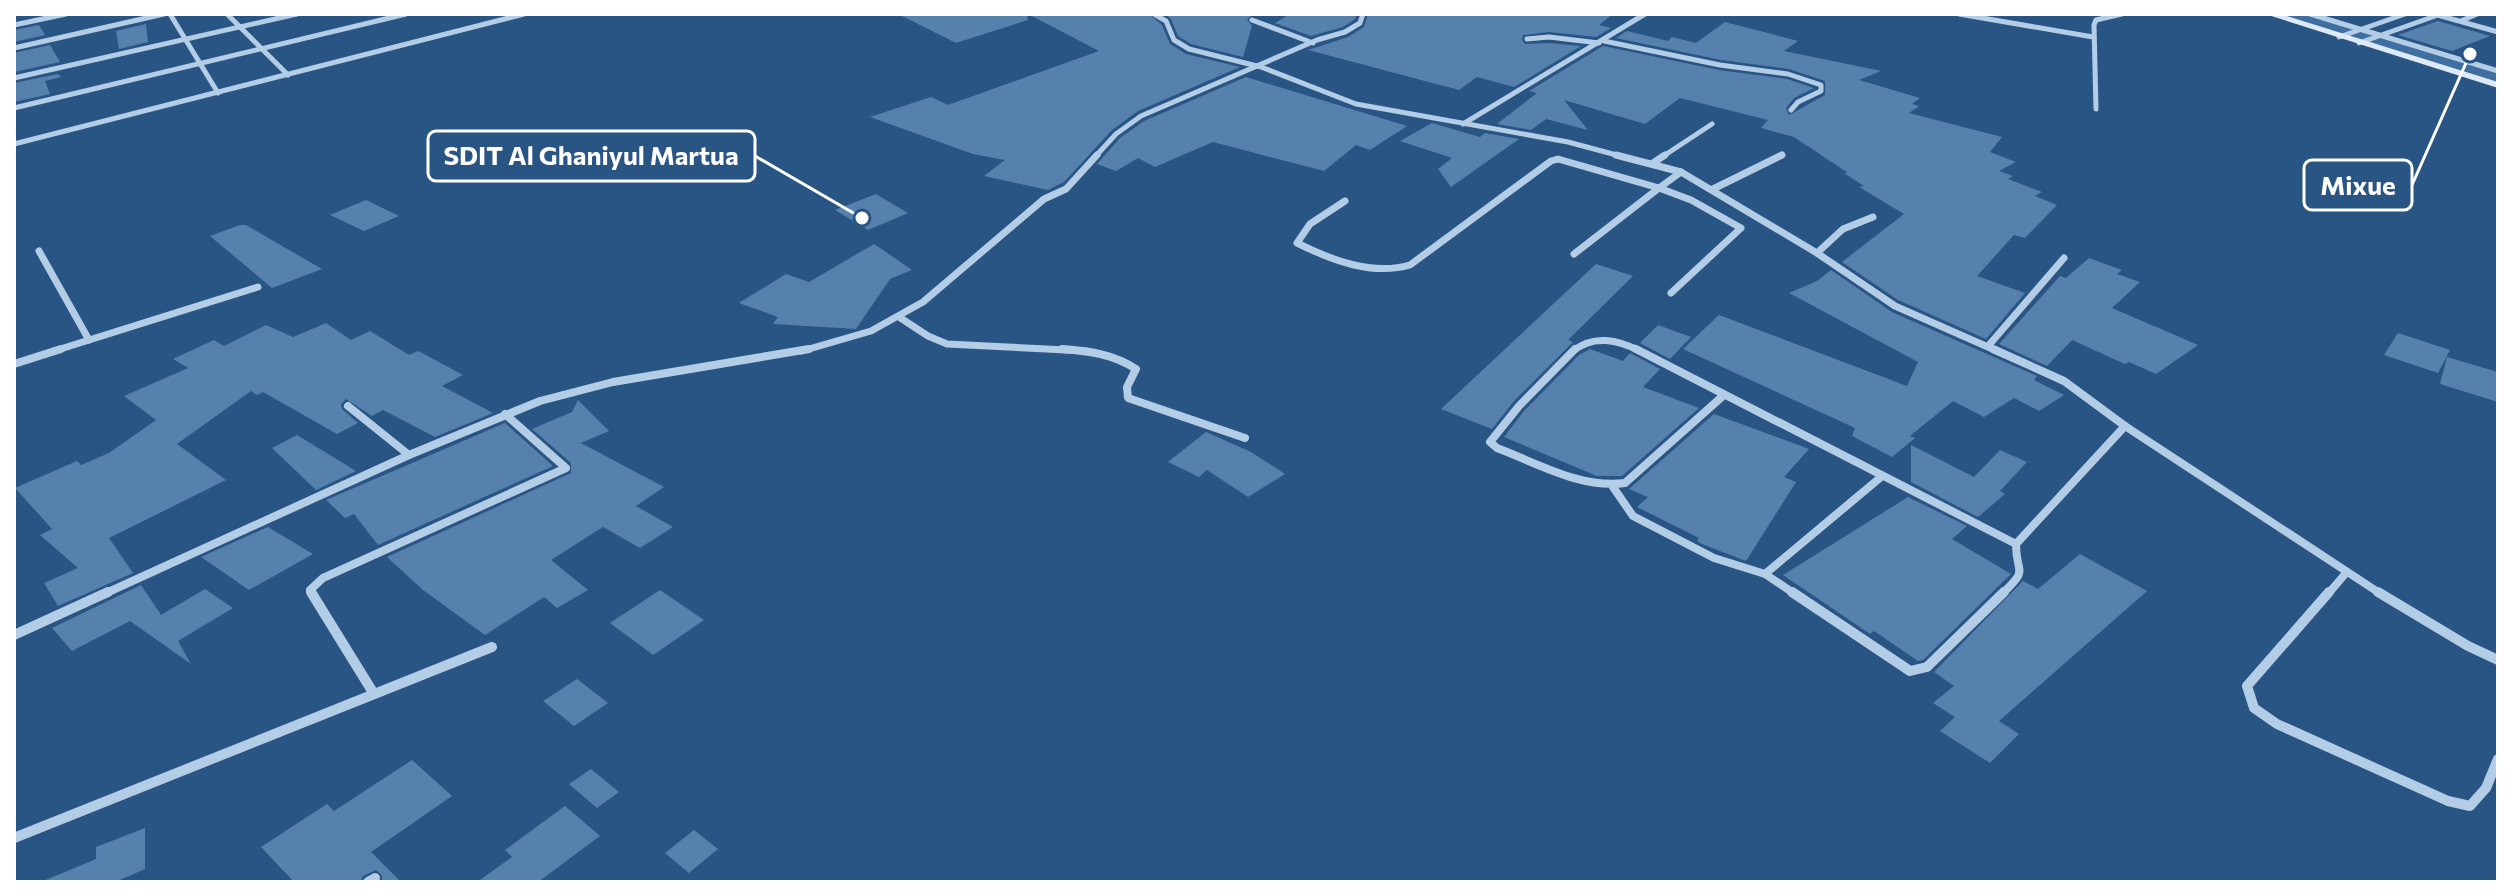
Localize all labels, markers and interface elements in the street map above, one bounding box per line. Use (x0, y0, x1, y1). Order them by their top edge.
callout: SDIT Al Ghaniyul Martua (428, 131, 755, 181)
text: SDIT Al Ghaniyul Martua (443, 139, 739, 170)
callout: Mixue (2304, 160, 2412, 210)
text: Mixue (2320, 169, 2396, 200)

